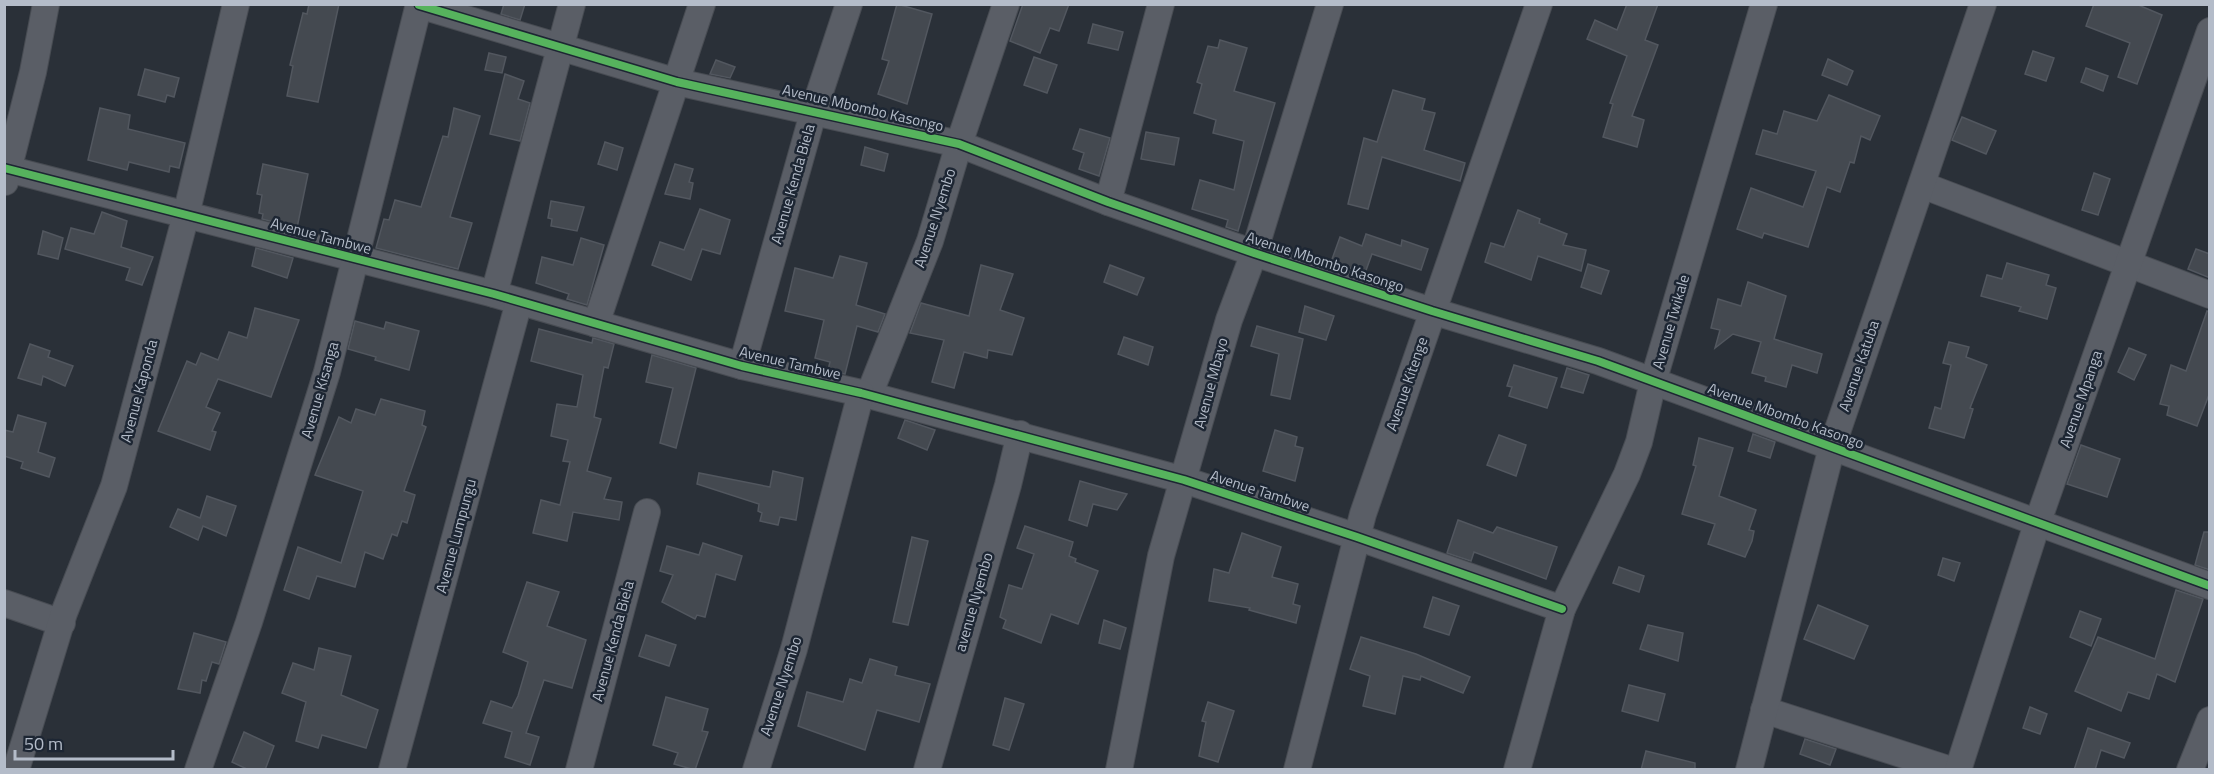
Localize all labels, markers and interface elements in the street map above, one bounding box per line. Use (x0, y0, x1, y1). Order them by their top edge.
street label: Avenue Mbombo Kasongo (780, 78, 946, 137)
street label: Avenue Kenda Biela (764, 121, 821, 247)
street label: Avenue Nyembo (908, 165, 961, 271)
street label: Avenue Tambwe (268, 211, 374, 260)
street label: Avenue Mbombo Kasongo (1243, 225, 1407, 298)
street label: Avenue Twikale (1646, 272, 1695, 372)
street label: Avenue Katuba (1832, 317, 1885, 414)
street label: Avenue Kitenge (1380, 334, 1433, 434)
street label: Avenue Mbayo (1187, 335, 1234, 431)
street label: Avenue Kaponda (114, 336, 163, 445)
street label: Avenue Kisanga (295, 338, 344, 441)
street label: Avenue Tambwe (737, 340, 843, 385)
street label: Avenue Mpanga (2053, 347, 2108, 451)
street label: Avenue Mbombo Kasongo (1705, 377, 1868, 455)
street label: Avenue Tambwe (1207, 464, 1313, 517)
street label: Avenue Lumpungu (429, 476, 482, 596)
street label: avenue Nyembo (948, 550, 999, 654)
street label: Avenue Kenda Biela (585, 578, 640, 704)
street label: Avenue Nyembo (754, 633, 807, 739)
scale bar (15, 723, 172, 761)
text: 50 m (24, 730, 63, 757)

